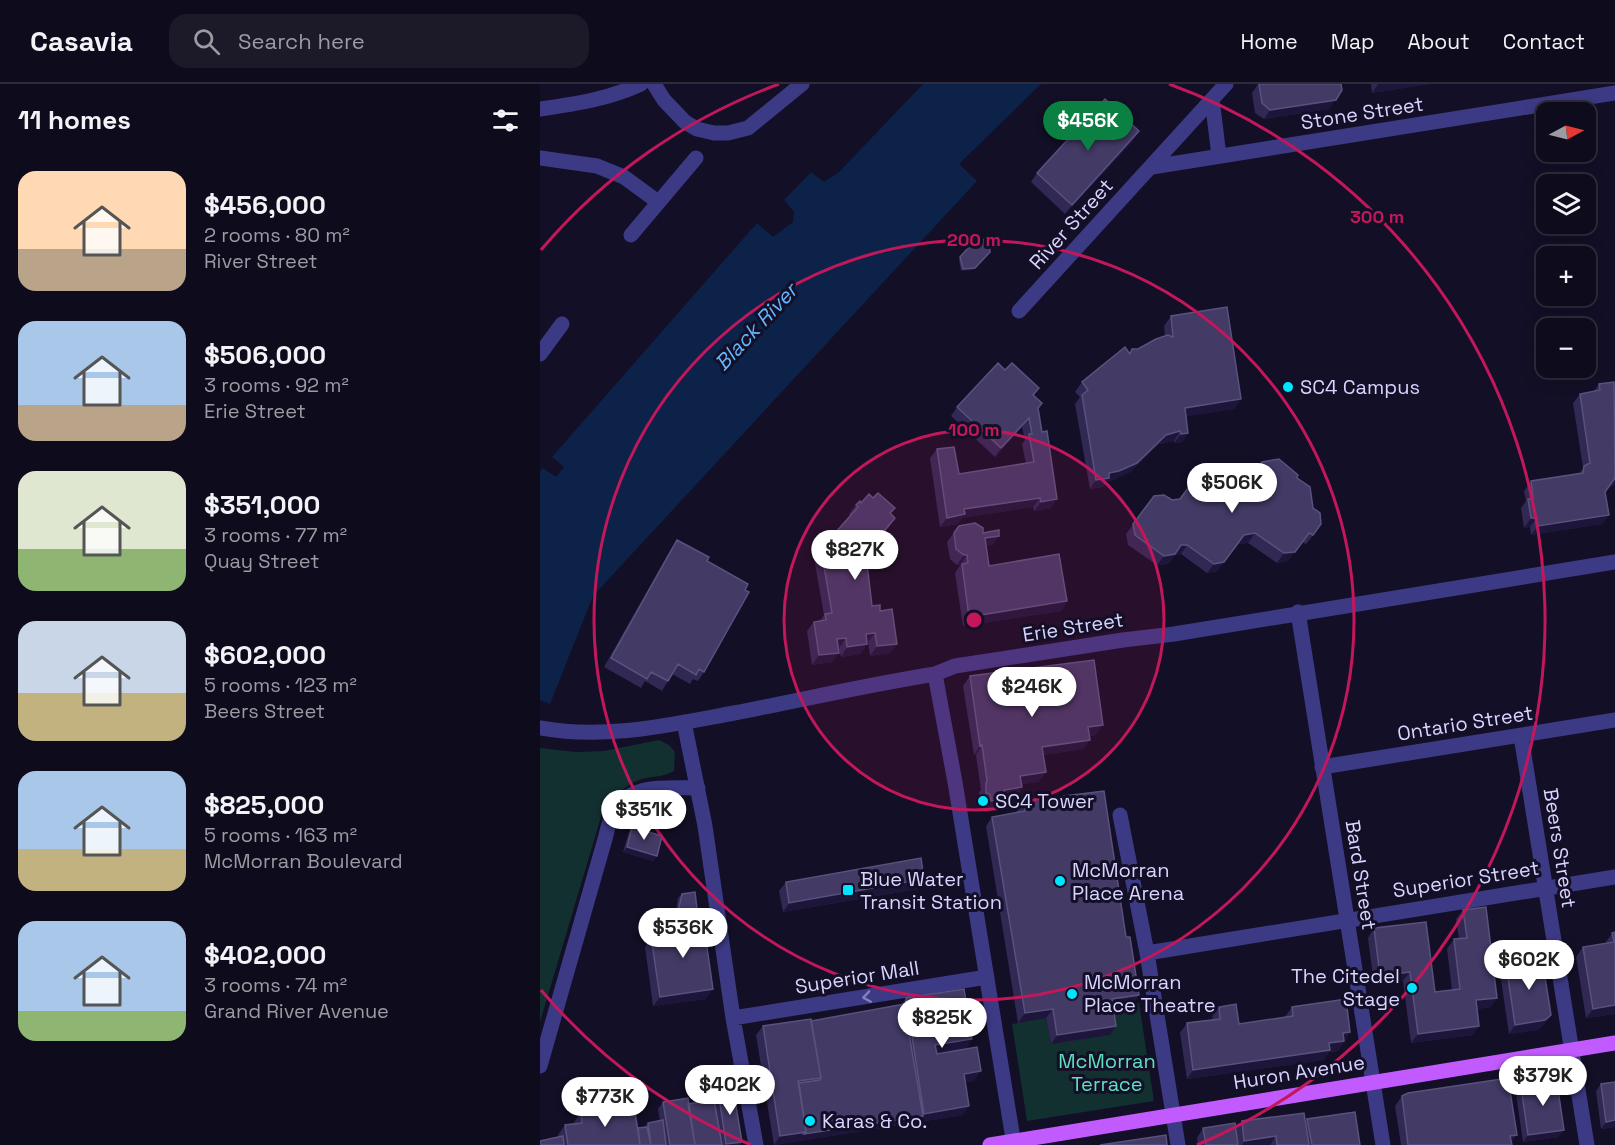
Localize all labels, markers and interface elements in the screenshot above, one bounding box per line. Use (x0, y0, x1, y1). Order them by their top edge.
search box (169, 14, 589, 68)
text: Casavia (30, 23, 133, 59)
icon: search (190, 25, 223, 58)
text: Search here (238, 27, 365, 55)
text: Home (1240, 28, 1298, 55)
text: Map (1331, 28, 1375, 55)
text: About (1408, 28, 1470, 55)
text: Contact (1503, 28, 1585, 55)
street label: Stone Street (1299, 90, 1425, 136)
pin: $456K (1046, 101, 1130, 152)
north arrow (1536, 102, 1596, 162)
map controls (1536, 102, 1596, 378)
text: 11 homes (18, 103, 131, 137)
icon: filters (489, 104, 522, 137)
text: $456K (1057, 107, 1119, 133)
street label: River Street (1023, 173, 1119, 275)
button: layers (1536, 174, 1596, 234)
text: $456,000 (204, 188, 326, 222)
icon: home (66, 195, 138, 267)
text: 300 m (1350, 205, 1404, 228)
text: 2 rooms · 80 m² (204, 222, 350, 248)
text: 200 m (947, 228, 1001, 251)
button: + (1536, 246, 1596, 306)
text: River Street (204, 248, 318, 274)
water label: Black River (708, 276, 804, 376)
button: − (1536, 318, 1596, 378)
text: $506,000 (204, 338, 326, 372)
icon: home (66, 345, 138, 417)
text: 3 rooms · 92 m² (204, 372, 349, 398)
place label: SC4 Campus (1300, 374, 1420, 400)
marker: SC4 Campus (1281, 380, 1295, 394)
text: Erie Street (204, 398, 306, 424)
text: 100 m (948, 418, 1000, 441)
pin: $506K (1190, 463, 1274, 514)
text: $506K (1201, 469, 1263, 495)
text: $351,000 (204, 488, 320, 522)
icon: home (66, 495, 138, 567)
text: 3 rooms · 77 m² (204, 522, 347, 548)
pin: $827K (813, 530, 897, 581)
text: $827K (825, 536, 885, 562)
text: Quay Street (204, 548, 319, 574)
street label: Erie Street (1021, 606, 1125, 648)
centre of rings (964, 610, 984, 630)
text: $602,000 (204, 638, 326, 672)
icon: home (66, 645, 138, 717)
pin: $246K (990, 667, 1074, 718)
text: 5 rooms · 123 m² (204, 672, 357, 698)
text: $246K (1001, 673, 1063, 699)
text: Beers Street (204, 698, 325, 724)
street label: Ontario Street (1395, 699, 1535, 747)
street label: Beers Street (1538, 786, 1582, 910)
text: $825,000 (204, 788, 324, 822)
place label: SC4 Tower (995, 788, 1094, 814)
pin: $351K (602, 790, 686, 841)
marker: SC4 Tower (976, 794, 990, 808)
icon: home (66, 795, 138, 867)
text: $351K (615, 796, 673, 822)
street label: Bard Street (1339, 818, 1383, 932)
text: 5 rooms · 163 m² (204, 822, 357, 848)
text: McMorran Boulevard (204, 848, 403, 874)
street label: Superior Street (1391, 855, 1541, 903)
place label: McMorran Place Arena (1072, 857, 1184, 906)
place label: Blue Water Transit Station (860, 866, 1002, 915)
marker: McMorran Place Arena (1053, 874, 1067, 888)
marker: Blue Water Transit Station (841, 883, 855, 897)
pin: $536K (641, 908, 725, 959)
text: $536K (652, 914, 714, 940)
text: $402,000 (204, 938, 326, 972)
pin: $602K (1487, 940, 1571, 991)
icon: home (66, 945, 138, 1017)
text: $602K (1498, 946, 1560, 972)
street label: Superior Mall (793, 954, 921, 1000)
place label: The Citedel Stage (1291, 963, 1400, 1012)
place label: McMorran Place Theatre (1084, 969, 1216, 1018)
text: 3 rooms · 74 m² (204, 972, 347, 998)
marker: The Citedel Stage (1405, 981, 1419, 995)
marker: McMorran Place Theatre (1065, 987, 1079, 1001)
one-way arrow (863, 990, 872, 1002)
text: Grand River Avenue (204, 998, 389, 1024)
pin: $825K (900, 998, 984, 1049)
text: $825K (912, 1004, 972, 1030)
park label: McMorran Terrace (1058, 1048, 1156, 1097)
street label: Huron Avenue (1231, 1049, 1367, 1095)
pin: $379K (1501, 1056, 1585, 1107)
text: $379K (1513, 1062, 1573, 1088)
pin: $402K (688, 1065, 772, 1116)
text: $402K (699, 1071, 761, 1097)
pin: $773K (563, 1077, 647, 1128)
text: $773K (576, 1083, 634, 1109)
place label: Karas & Co. (822, 1108, 927, 1134)
marker: Karas & Co. (803, 1114, 817, 1128)

